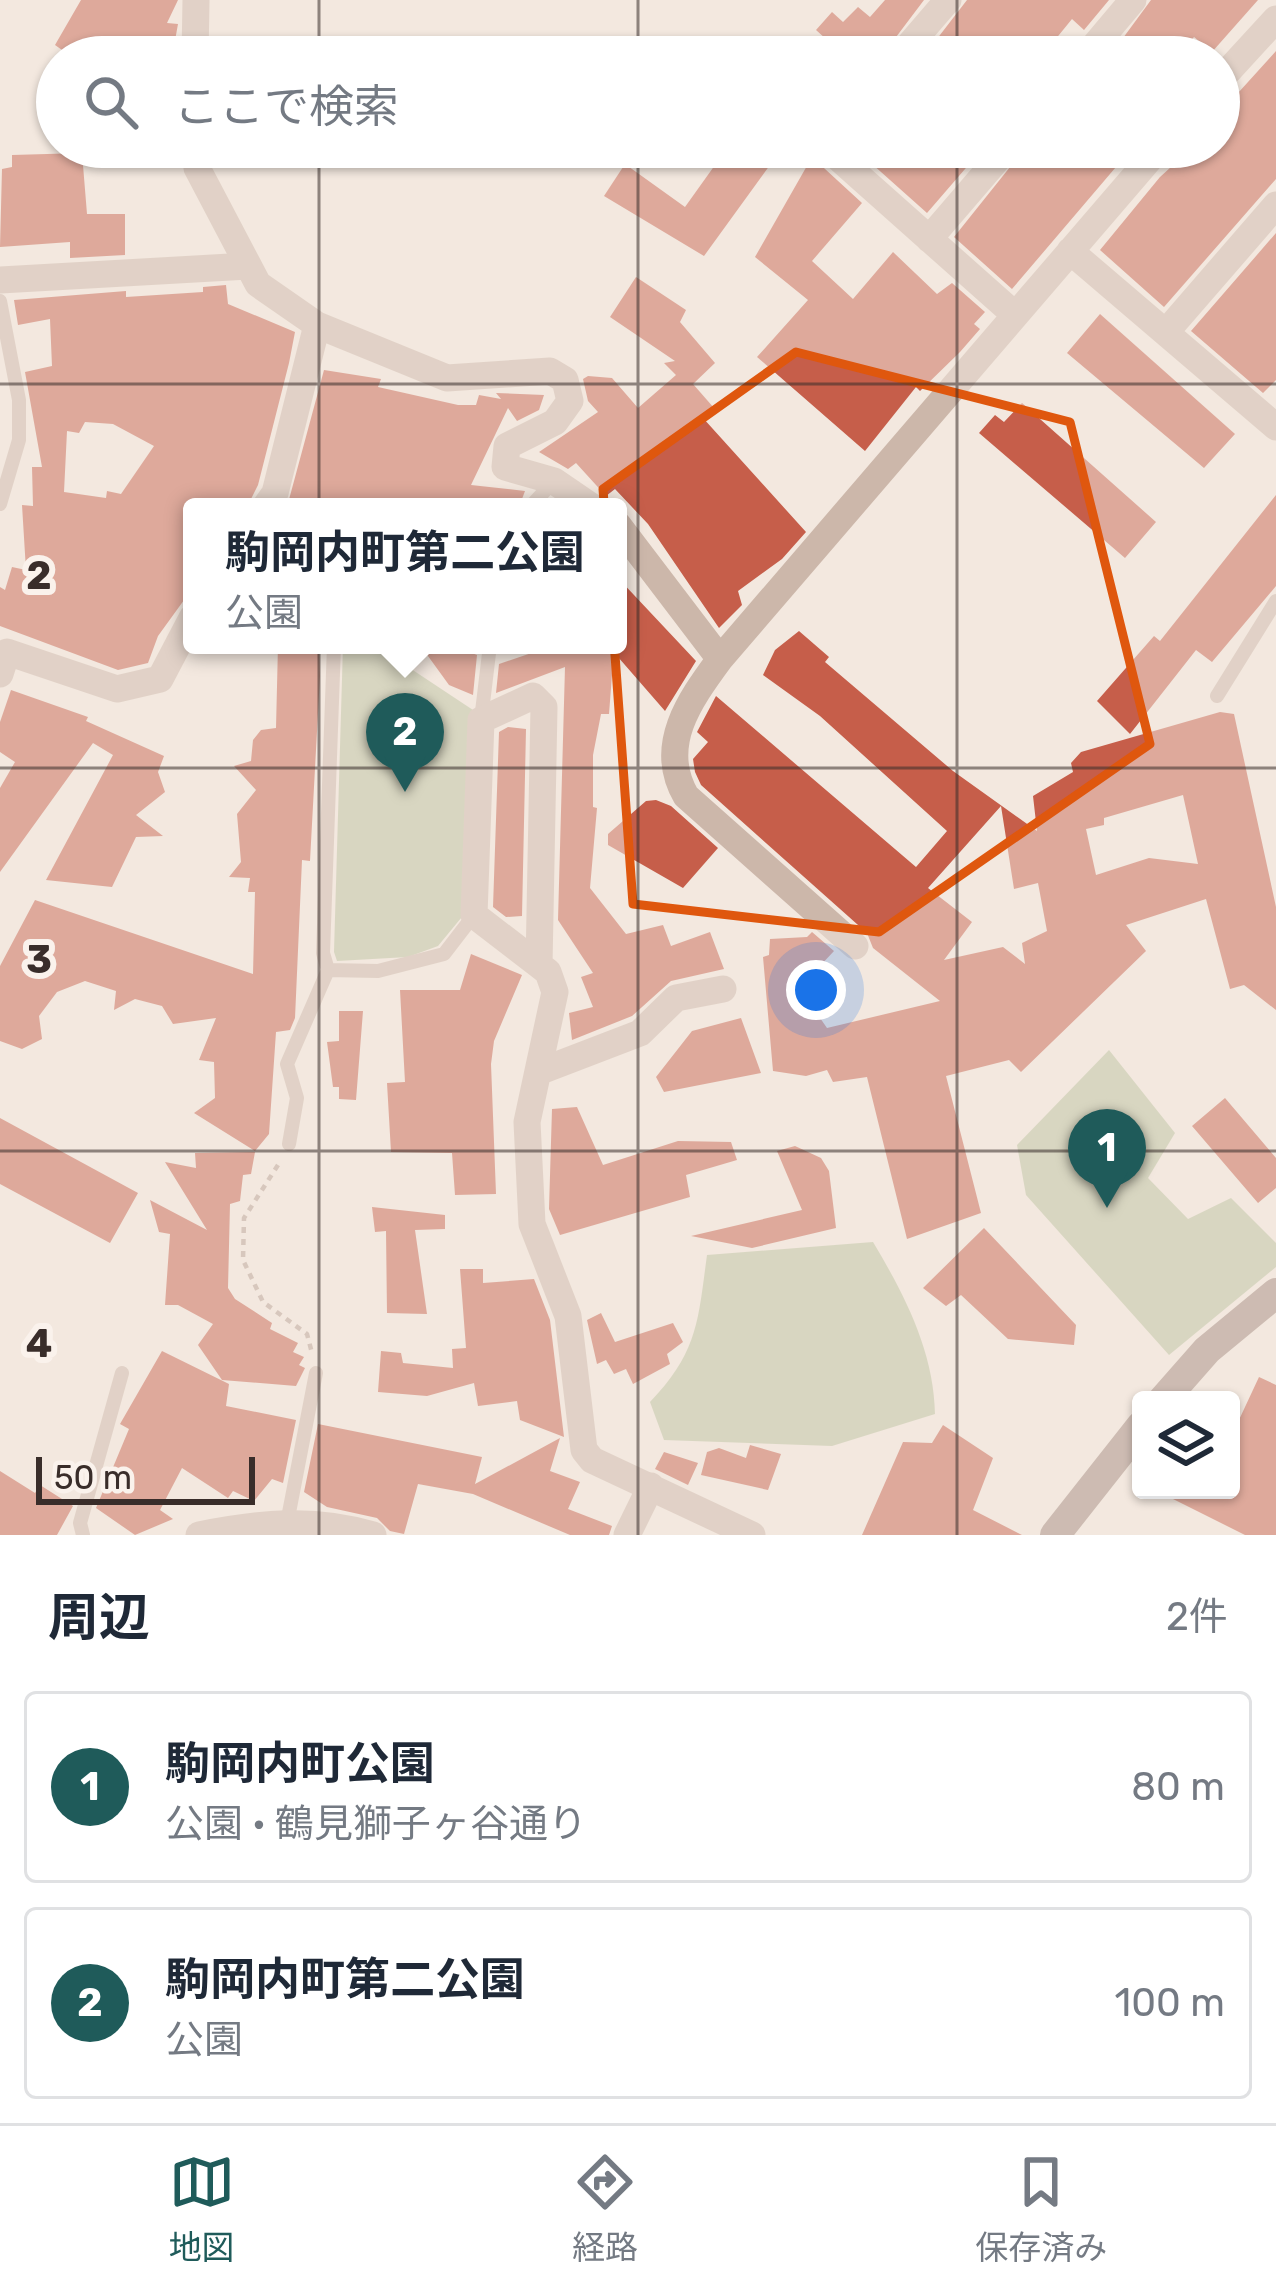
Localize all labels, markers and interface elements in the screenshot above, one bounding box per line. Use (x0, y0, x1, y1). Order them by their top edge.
search box (36, 36, 1240, 168)
icon: search (78, 69, 144, 135)
text: ここで検索 (174, 80, 399, 133)
popup (183, 498, 627, 654)
text: 駒岡内町第二公園 (225, 526, 585, 579)
text: 2 (26, 553, 52, 599)
text: 公園 (225, 590, 303, 636)
pin: 2 (366, 693, 444, 792)
text: 3 (26, 937, 52, 983)
your location (786, 960, 846, 1020)
pin: 1 (1068, 1109, 1146, 1208)
text: 4 (26, 1321, 52, 1367)
map controls (1132, 1391, 1240, 1499)
button: layers (1132, 1391, 1240, 1499)
scale bar (36, 1451, 255, 1504)
text: 50 m (54, 1458, 132, 1497)
text: 周辺 (48, 1587, 150, 1648)
text: 2件 (1166, 1594, 1228, 1640)
text: 駒岡内町公園 (165, 1737, 435, 1790)
text: 1 (80, 1764, 100, 1810)
text: 80 m (1131, 1764, 1225, 1810)
text: 公園 · 鶴見獅子ヶ谷通り (165, 1801, 587, 1847)
text: 駒岡内町第二公園 (165, 1953, 525, 2006)
text: 2 (77, 1980, 103, 2026)
text: 100 m (1115, 1980, 1225, 2026)
text: 公園 (165, 2017, 243, 2063)
tab: 地図 (169, 2149, 235, 2269)
tab: 経路 (572, 2149, 638, 2269)
tab: 保存済み (975, 2149, 1107, 2269)

